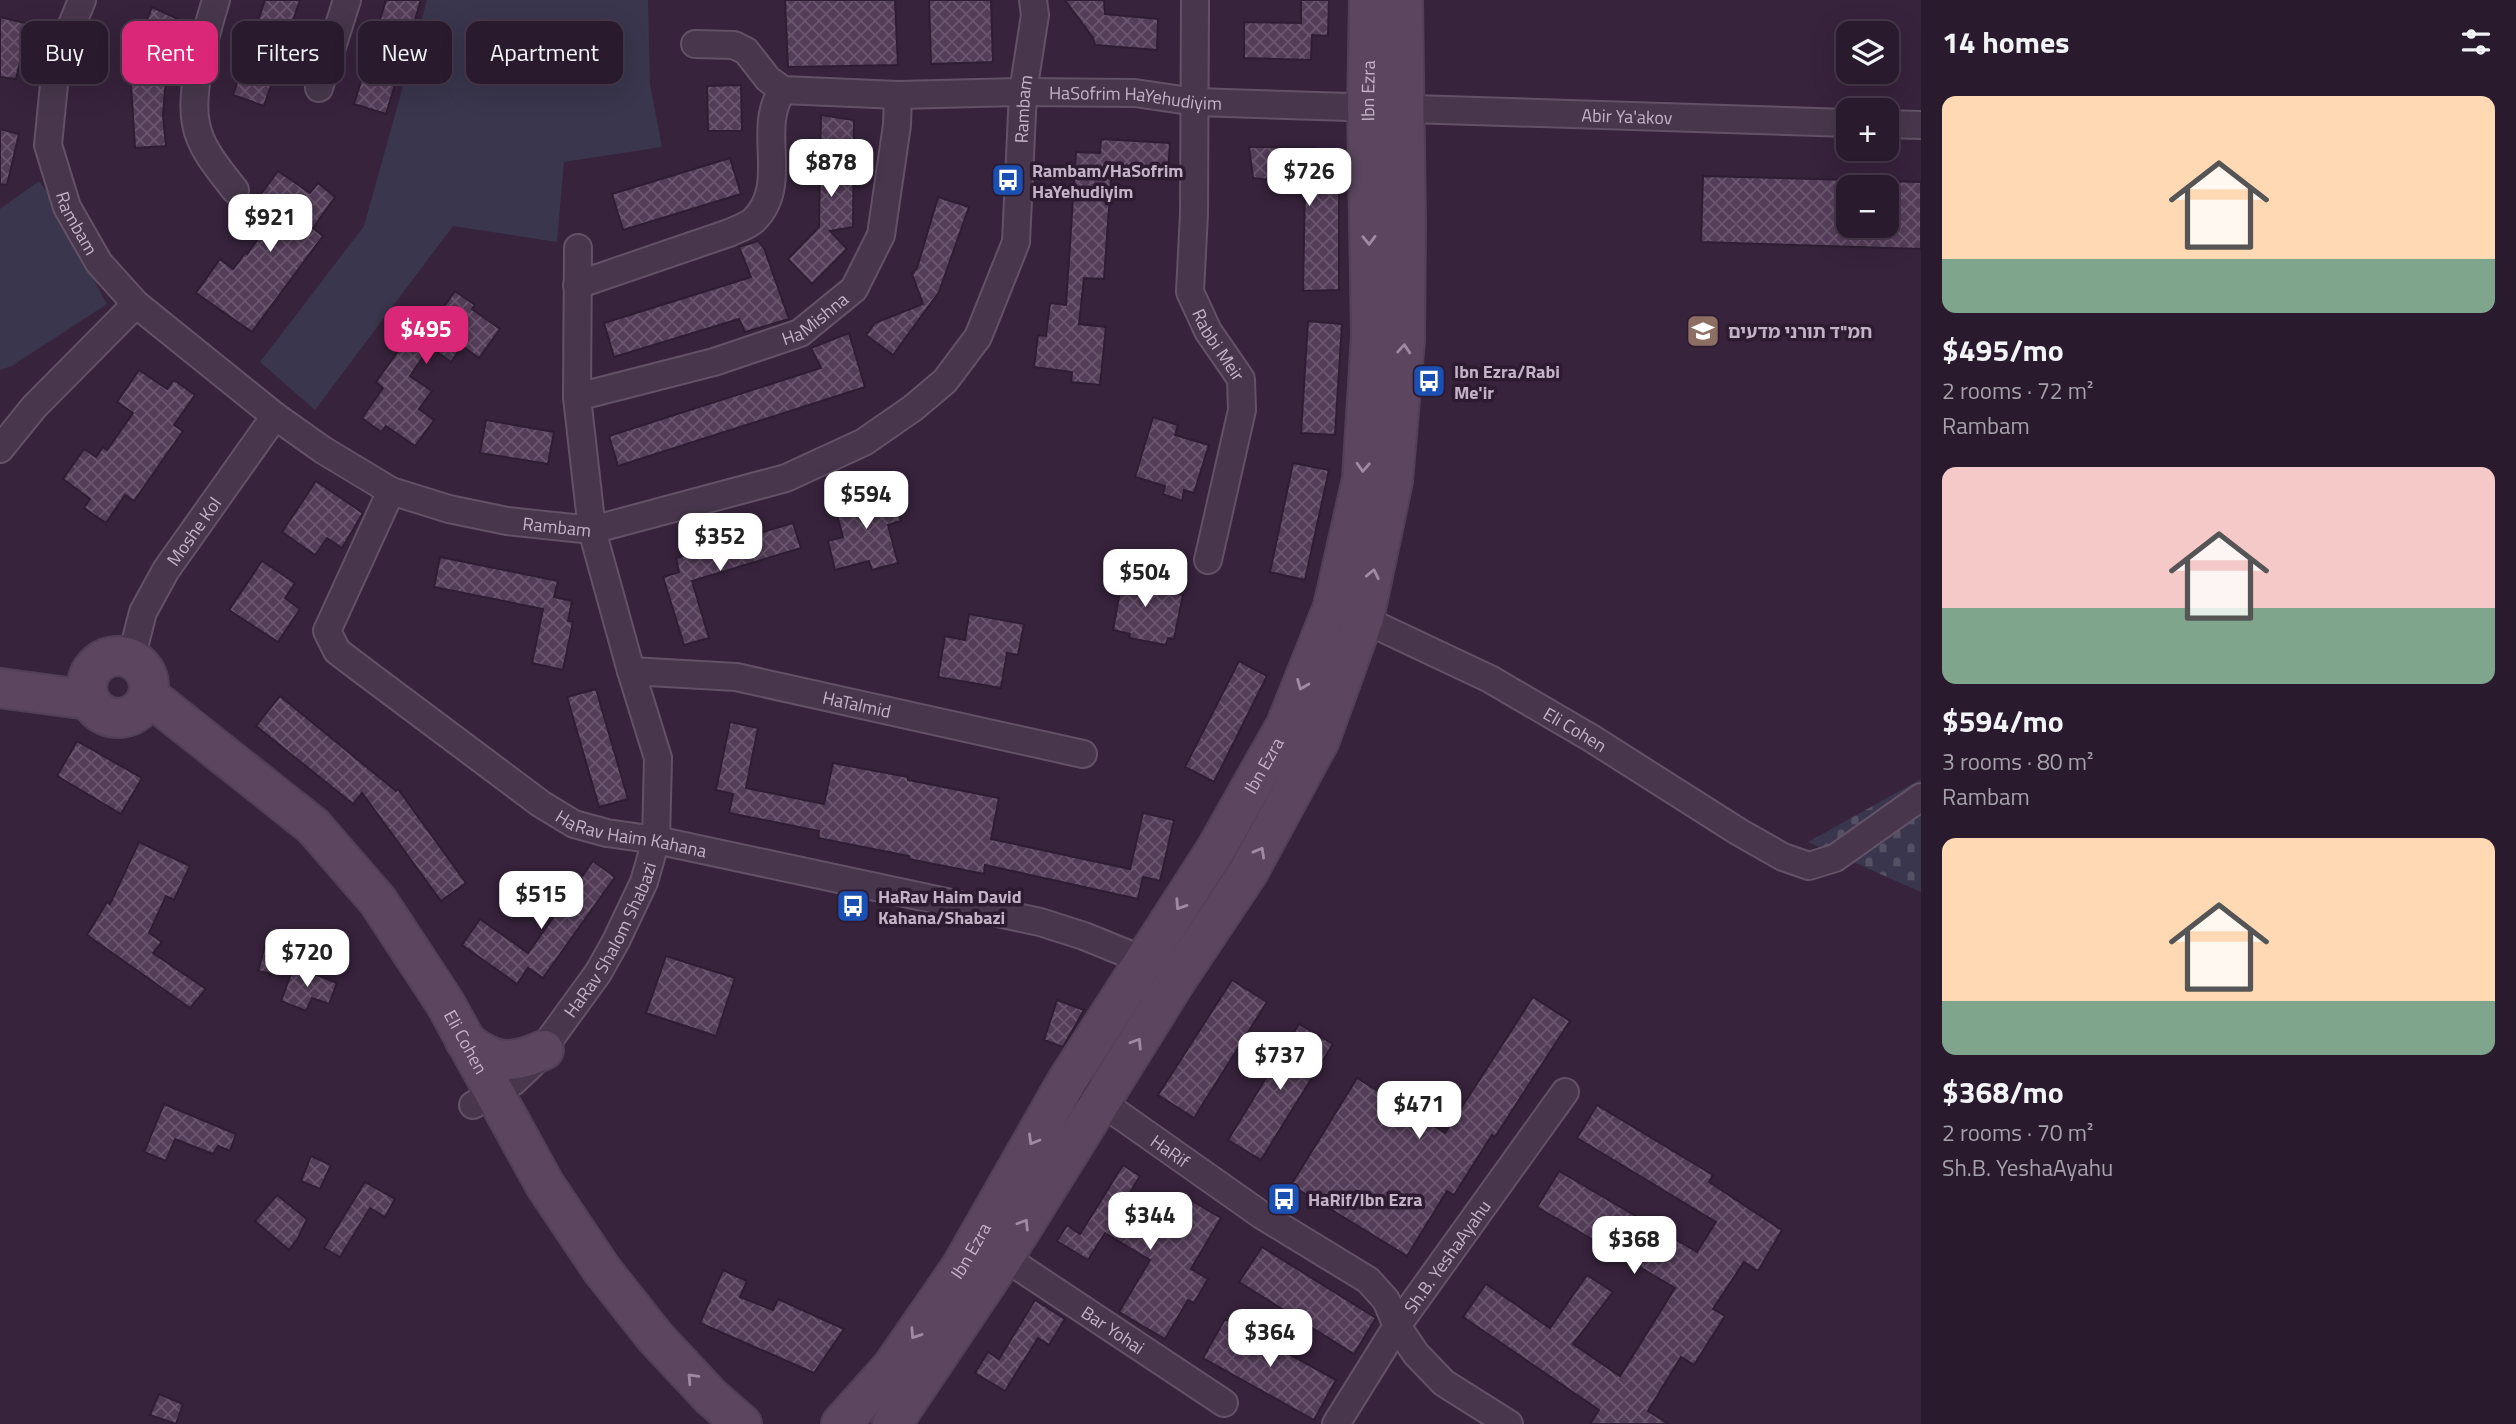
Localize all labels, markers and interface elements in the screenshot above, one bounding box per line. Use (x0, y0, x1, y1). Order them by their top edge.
text: 14 homes (1942, 19, 2069, 65)
chip: Buy (21, 21, 108, 84)
chip: Rent (122, 21, 218, 84)
chip: Filters (232, 21, 344, 84)
chip: New (358, 21, 452, 84)
chip: Apartment (466, 21, 623, 84)
map controls (1836, 21, 1899, 238)
button: layers (1836, 21, 1899, 84)
icon: filters (2457, 23, 2495, 61)
street label: Ibn Ezra (1353, 60, 1381, 121)
street label: Rambam (1007, 73, 1039, 144)
street label: HaSofrim HaYehudiyim (1049, 79, 1222, 116)
button: + (1836, 98, 1899, 161)
street label: Abir Ya'akov (1581, 101, 1673, 131)
pin: $878 (790, 140, 872, 199)
icon: home (2156, 142, 2282, 268)
text: $878 (805, 144, 857, 179)
pin: $726 (1268, 148, 1350, 208)
text: $726 (1283, 153, 1335, 188)
place label: Rambam/HaSofrim HaYehudiyim (1032, 157, 1183, 205)
bus stop icon: Rambam/HaSofrim HaYehudiyim (989, 161, 1027, 199)
button: − (1836, 175, 1899, 238)
street label: Rambam (49, 188, 105, 260)
pin: $921 (229, 194, 311, 254)
text: $921 (244, 199, 296, 234)
one-way arrow (1361, 235, 1377, 245)
street label: HaMishna (778, 286, 854, 352)
street label: Rabbi Meir (1186, 304, 1252, 386)
pin: $495 (385, 306, 467, 366)
text: $495 (400, 311, 452, 346)
school or university icon: חמ"ד תורני מדעים (1684, 312, 1722, 350)
place label: חמ"ד תורני מדעים (1728, 318, 1872, 345)
text: $495/mo (1942, 327, 2064, 373)
one-way arrow (1396, 344, 1411, 355)
place label: Ibn Ezra/Rabi Me'ir (1454, 358, 1560, 406)
bus stop icon: Ibn Ezra/Rabi Me'ir (1410, 362, 1448, 400)
text: 2 rooms · 72 m² (1942, 373, 2093, 408)
text: Rambam (1942, 408, 2030, 443)
one-way arrow (1356, 462, 1371, 473)
pin: $594 (825, 472, 907, 531)
text: $594 (840, 476, 892, 511)
street label: Moshe Kol (160, 491, 227, 571)
street label: Rambam (521, 509, 593, 543)
icon: home (2156, 513, 2282, 639)
pin: $352 (679, 514, 761, 573)
text: $352 (694, 518, 746, 553)
pin: $504 (1104, 550, 1186, 609)
text: $504 (1119, 554, 1171, 589)
one-way arrow (1365, 568, 1380, 580)
one-way arrow (1296, 678, 1310, 691)
street label: HaTalmid (820, 683, 894, 725)
text: $594/mo (1942, 698, 2064, 744)
street label: Eli Cohen (1539, 700, 1612, 758)
street label: Ibn Ezra (1237, 732, 1290, 798)
text: 3 rooms · 80 m² (1942, 744, 2093, 779)
text: Rambam (1942, 779, 2030, 814)
street label: HaRav Haim Kahana (551, 802, 709, 864)
one-way arrow (1252, 846, 1265, 859)
street label: HaRav Shalom Shabazi (557, 859, 663, 1023)
pin: $515 (500, 872, 582, 931)
text: $515 (515, 876, 567, 911)
place label: HaRav Haim David Kahana/Shabazi (878, 883, 1022, 931)
icon: home (2156, 884, 2282, 1010)
bus stop icon: HaRav Haim David Kahana/Shabazi (834, 887, 872, 925)
one-way arrow (1175, 897, 1188, 910)
pin: $720 (266, 930, 348, 989)
text: $720 (281, 934, 333, 969)
street label: Eli Cohen (438, 1005, 495, 1079)
pin: $737 (1239, 1032, 1321, 1092)
one-way arrow (1128, 1037, 1141, 1050)
text: $737 (1254, 1037, 1306, 1072)
text: $368/mo (1942, 1069, 2064, 1115)
pin: $471 (1378, 1082, 1460, 1141)
text: $471 (1393, 1086, 1445, 1121)
text: 2 rooms · 70 m² (1942, 1115, 2093, 1150)
street label: HaRif (1145, 1128, 1195, 1174)
one-way arrow (1028, 1132, 1041, 1145)
text: Sh.B. YeshaAyahu (1942, 1150, 2113, 1185)
bus stop icon: HaRif/Ibn Ezra (1265, 1180, 1303, 1218)
place label: HaRif/Ibn Ezra (1308, 1186, 1422, 1213)
pin: $344 (1109, 1192, 1191, 1252)
street label: Sh.B. YeshaAyahu (1397, 1194, 1497, 1319)
text: $344 (1124, 1197, 1176, 1232)
pin: $368 (1593, 1216, 1675, 1276)
street label: Ibn Ezra (943, 1217, 997, 1284)
one-way arrow (1016, 1219, 1029, 1232)
text: $368 (1608, 1221, 1660, 1256)
street label: Bar Yohai (1076, 1299, 1150, 1360)
pin: $364 (1229, 1310, 1311, 1369)
text: $364 (1244, 1314, 1296, 1349)
one-way arrow (911, 1326, 923, 1339)
one-way arrow (688, 1373, 701, 1386)

